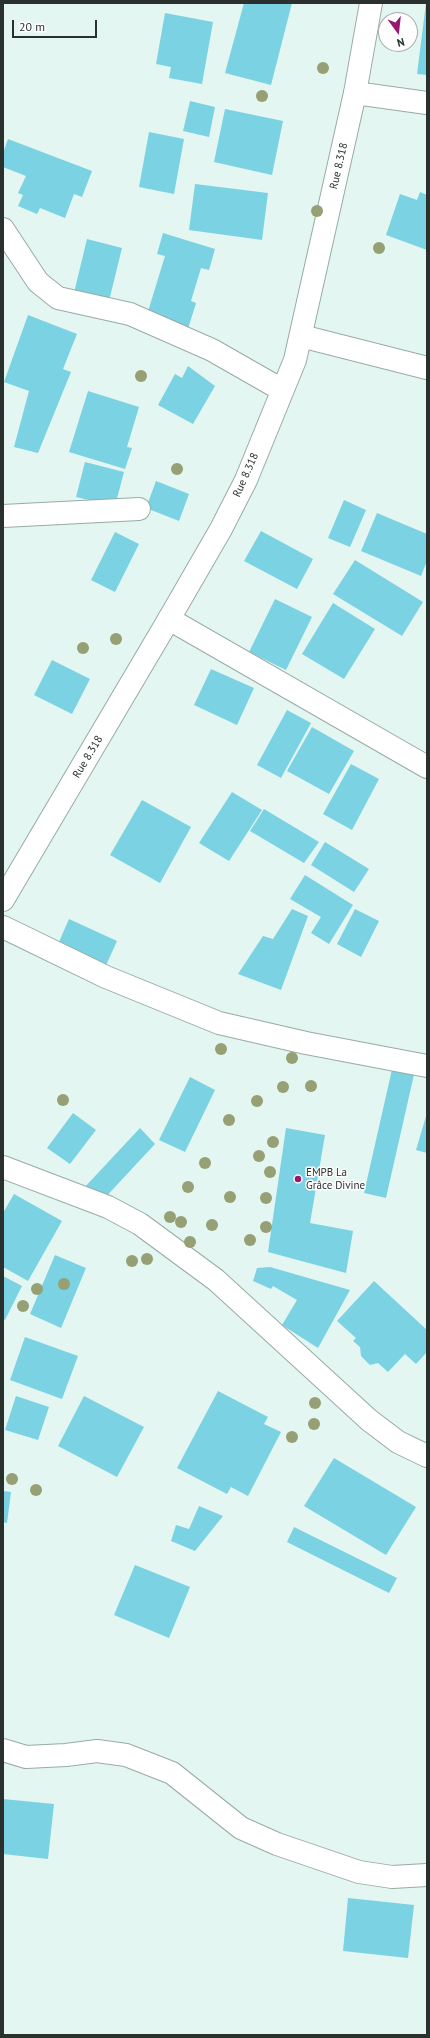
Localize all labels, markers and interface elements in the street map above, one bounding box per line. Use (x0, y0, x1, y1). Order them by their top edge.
scale bar (14, 12, 99, 38)
north arrow (378, 12, 418, 52)
text: 20 m (19, 19, 45, 34)
text: N (396, 35, 406, 50)
street label: Rue 8.318 (327, 142, 351, 190)
street label: Rue 8.318 (230, 451, 262, 499)
street label: Rue 8.318 (70, 733, 106, 781)
place label: EMPB La Grâce Divine (306, 1166, 365, 1192)
marker: EMPB La Grâce Divine (293, 1174, 303, 1184)

